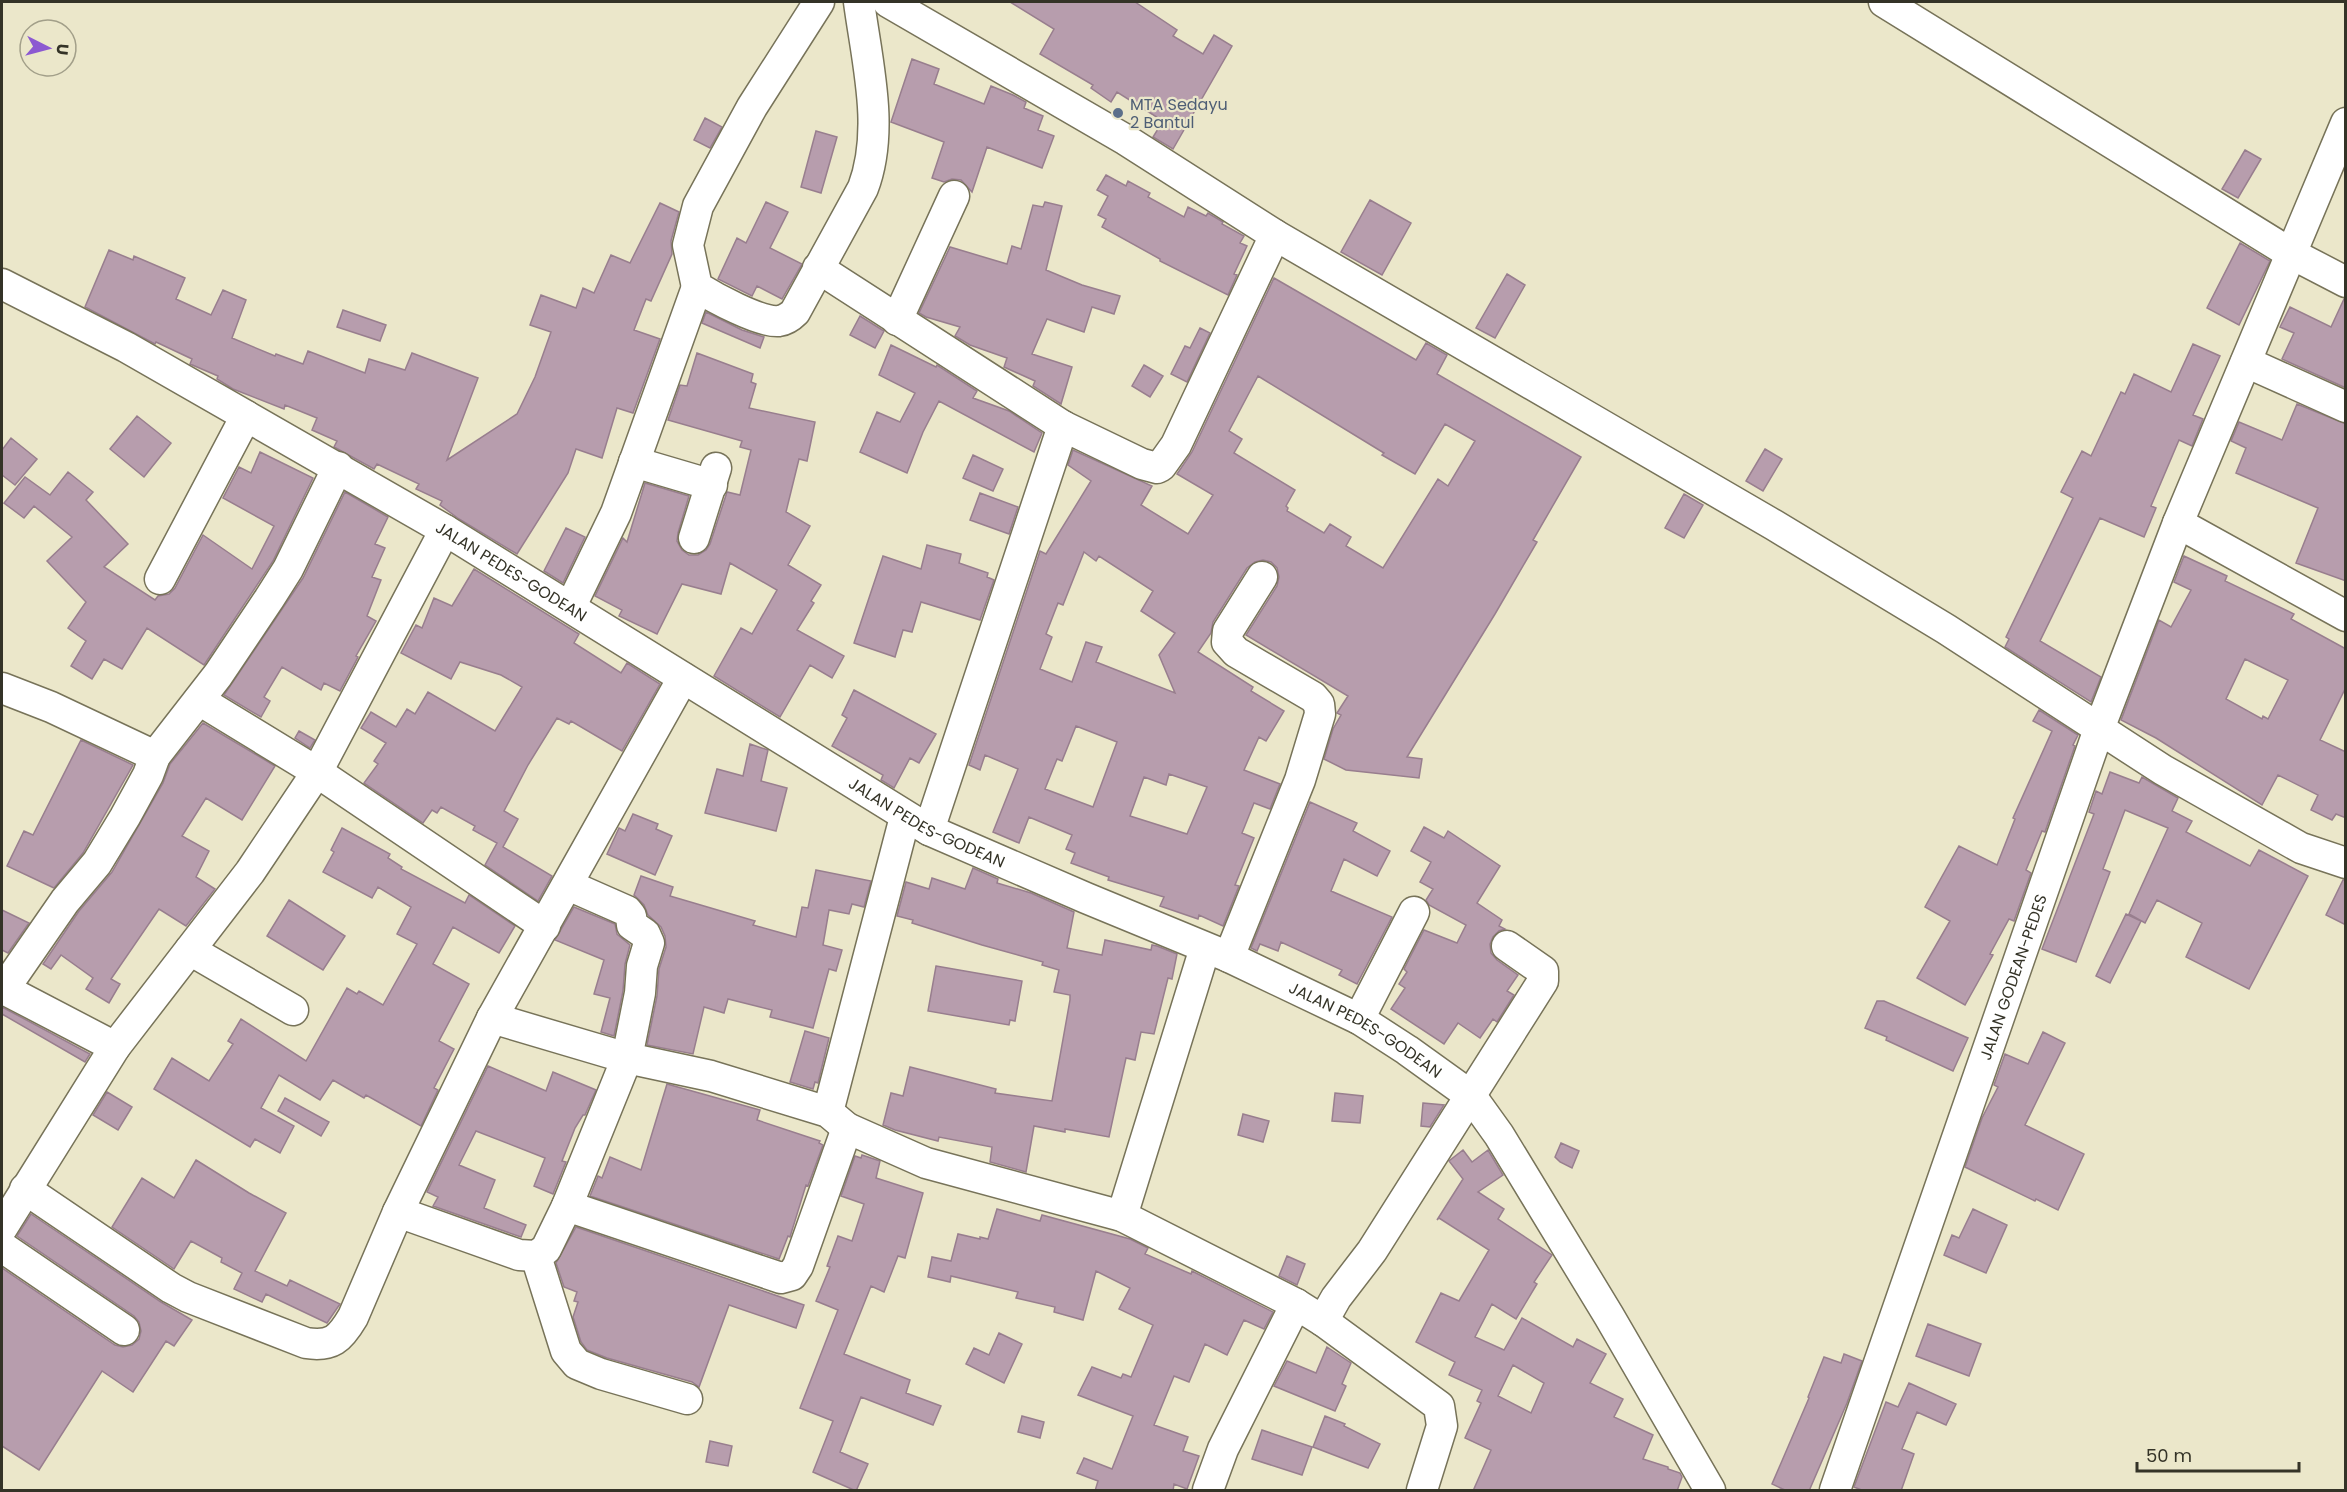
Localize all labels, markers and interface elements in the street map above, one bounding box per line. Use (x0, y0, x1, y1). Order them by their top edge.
north arrow (18, 18, 78, 78)
text: U (50, 43, 74, 56)
place label: MTA Sedayu 2 Bantul (1130, 93, 1228, 134)
marker: MTA Sedayu 2 Bantul (1111, 106, 1125, 120)
street label: JALAN PEDES-GODEAN (431, 516, 592, 627)
street label: JALAN PEDES-GODEAN (844, 772, 1009, 873)
street label: JALAN GODEAN-PEDES (1974, 891, 2052, 1063)
street label: JALAN PEDES-GODEAN (1285, 976, 1447, 1083)
scale bar (2137, 1435, 2299, 1473)
text: 50 m (2146, 1443, 2192, 1468)

